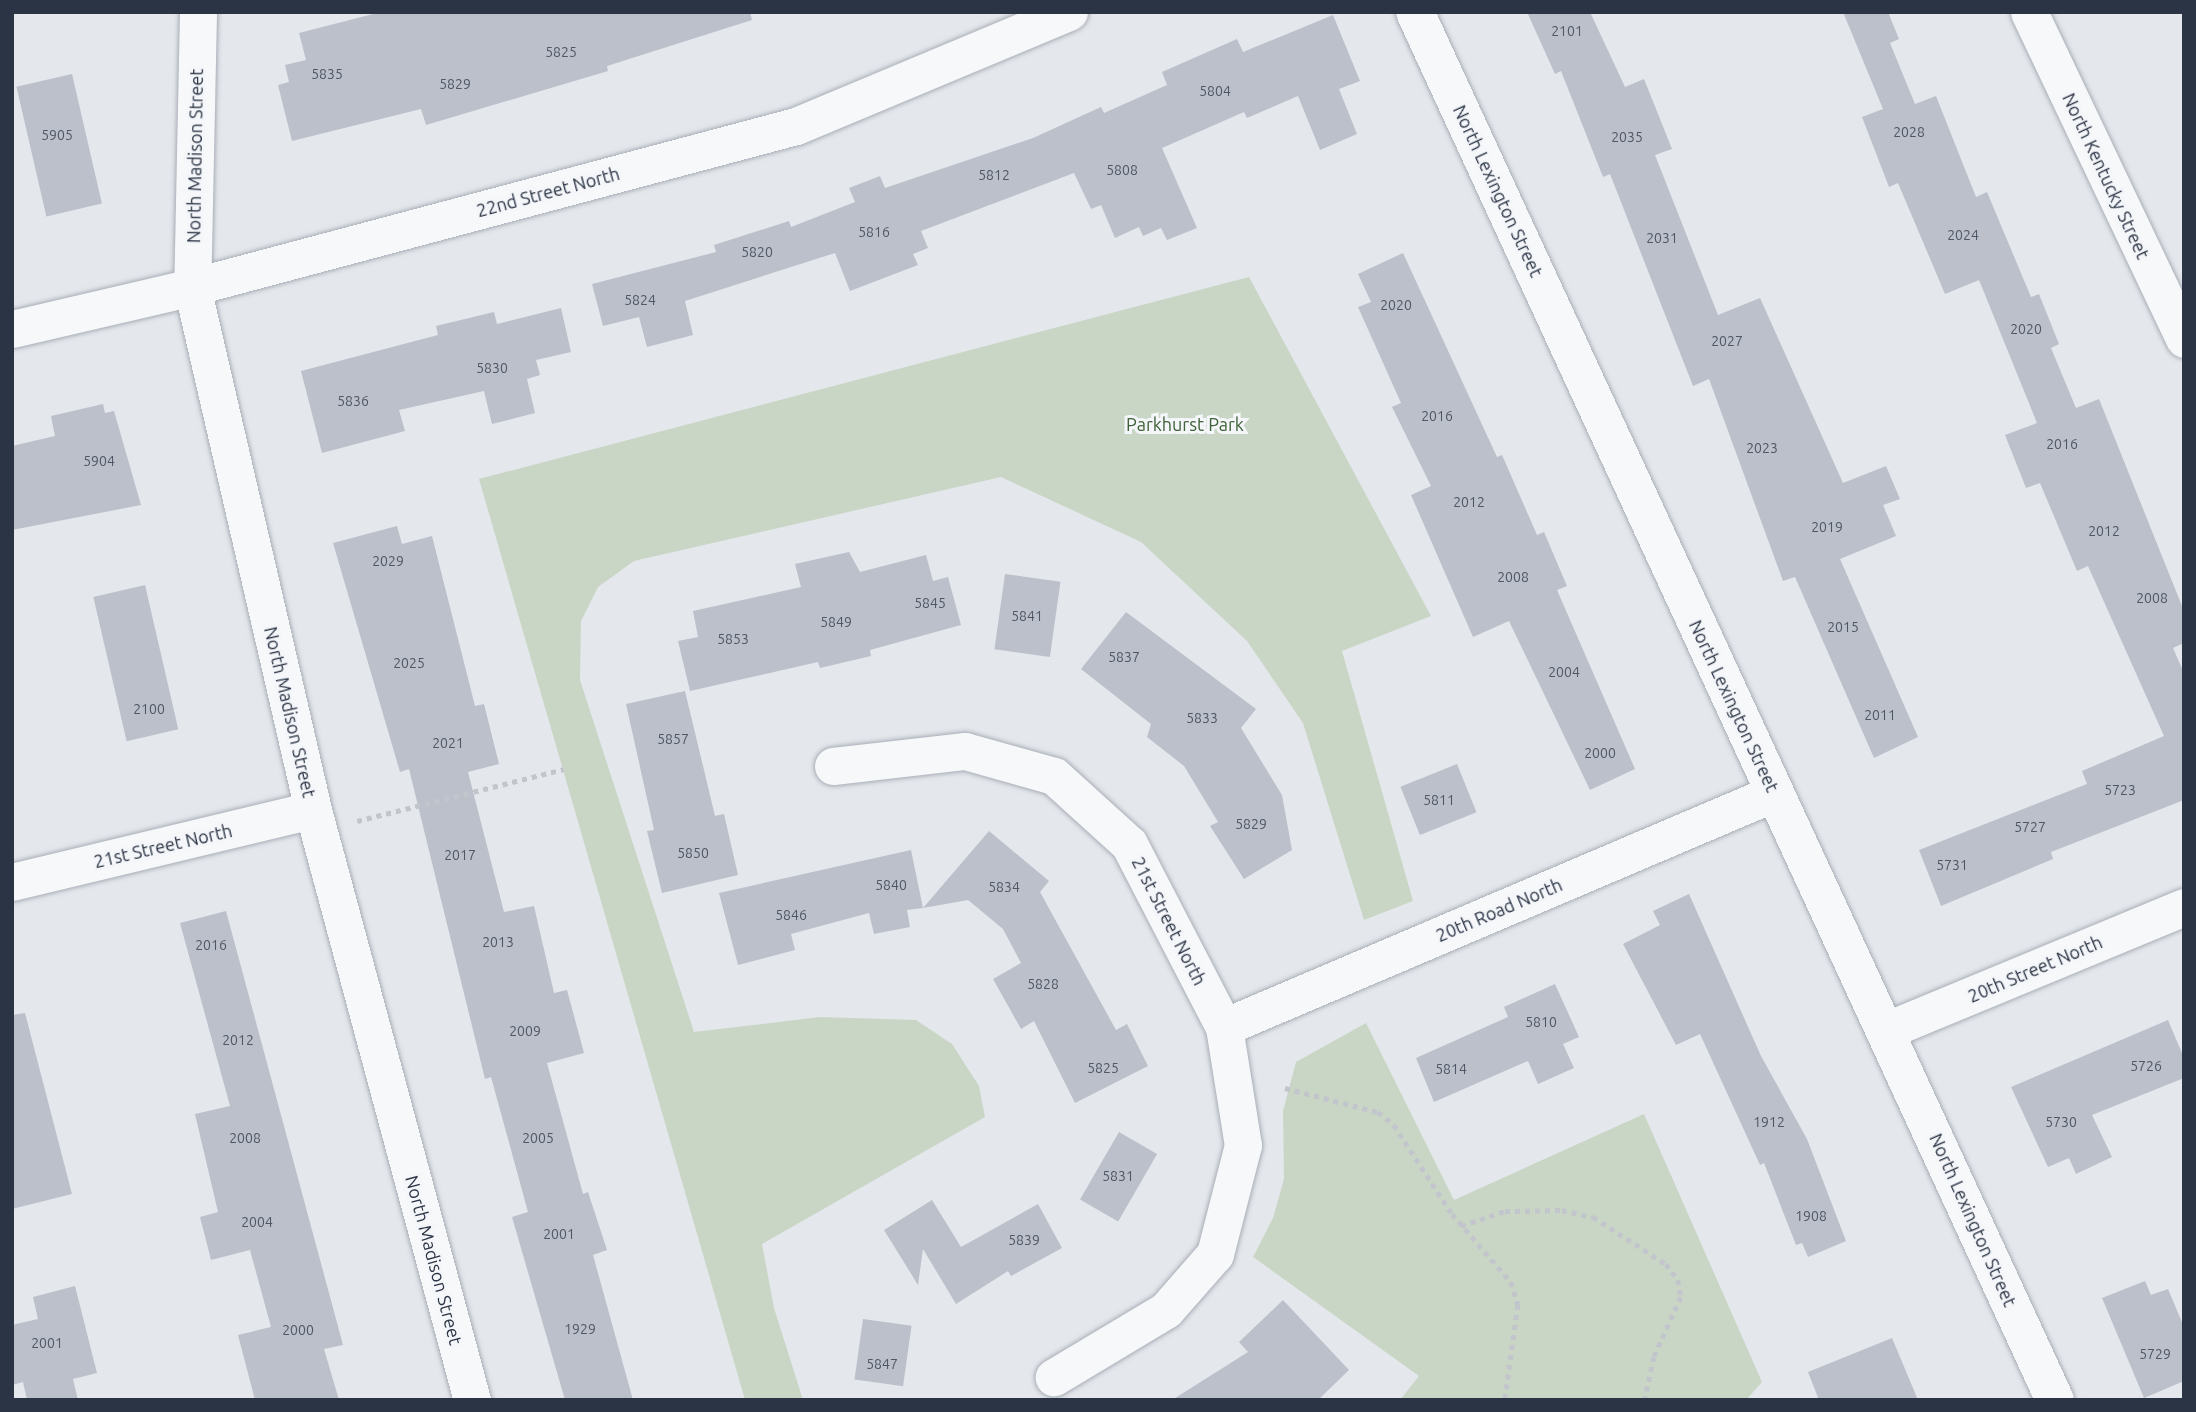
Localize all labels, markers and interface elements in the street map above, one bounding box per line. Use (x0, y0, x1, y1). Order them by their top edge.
house number: 2101 (1551, 23, 1583, 39)
house number: 5825 (545, 44, 577, 60)
house number: 5835 (311, 66, 343, 82)
street label: North Madison Street (183, 69, 207, 243)
house number: 5829 (439, 76, 471, 92)
house number: 5804 (1199, 83, 1231, 99)
street label: North Kentucky Street (2058, 90, 2154, 262)
street label: North Lexington Street (1449, 102, 1547, 280)
house number: 2028 (1893, 124, 1925, 140)
house number: 5905 (41, 127, 73, 143)
house number: 2035 (1611, 129, 1643, 145)
house number: 5808 (1106, 162, 1138, 178)
street label: 22nd Street North (474, 163, 622, 221)
house number: 5812 (978, 167, 1010, 183)
house number: 5816 (858, 224, 890, 240)
house number: 2024 (1947, 227, 1979, 243)
house number: 2031 (1646, 230, 1678, 246)
house number: 5820 (741, 244, 773, 260)
house number: 5824 (624, 292, 656, 308)
house number: 2020 (1380, 297, 1412, 313)
house number: 2020 (2010, 321, 2042, 337)
house number: 2027 (1711, 333, 1743, 349)
house number: 5830 (476, 360, 508, 376)
house number: 5836 (337, 393, 369, 409)
house number: 2016 (1421, 408, 1453, 424)
park label: Parkhurst Park (1126, 413, 1244, 435)
house number: 2016 (2046, 436, 2078, 452)
house number: 2023 (1746, 440, 1778, 456)
house number: 5904 (83, 453, 115, 469)
house number: 2012 (1453, 494, 1485, 510)
house number: 2019 (1811, 519, 1843, 535)
house number: 2012 (2088, 523, 2120, 539)
house number: 2029 (372, 553, 404, 569)
house number: 2008 (1497, 569, 1529, 585)
house number: 2008 (2136, 590, 2168, 606)
house number: 5845 (914, 595, 946, 611)
house number: 5841 (1011, 608, 1043, 624)
house number: 5849 (820, 614, 852, 630)
street label: North Lexington Street (1685, 617, 1783, 795)
house number: 2015 (1827, 619, 1859, 635)
street label: North Madison Street (260, 625, 320, 799)
house number: 5853 (717, 631, 749, 647)
house number: 5837 (1108, 649, 1140, 665)
house number: 2025 (393, 655, 425, 671)
house number: 2004 (1548, 664, 1580, 680)
house number: 2100 (133, 701, 165, 717)
house number: 2011 (1864, 707, 1896, 723)
house number: 5833 (1186, 710, 1218, 726)
house number: 5857 (657, 731, 689, 747)
house number: 2021 (432, 735, 464, 751)
house number: 2000 (1584, 745, 1616, 761)
house number: 5723 (2104, 782, 2136, 798)
house number: 5811 (1423, 792, 1455, 808)
house number: 5829 (1235, 816, 1267, 832)
house number: 5727 (2014, 819, 2046, 835)
street label: 21st Street North (92, 820, 234, 872)
house number: 5850 (677, 845, 709, 861)
house number: 2017 (444, 847, 476, 863)
street label: 21st Street North (1127, 853, 1211, 989)
house number: 5731 (1936, 857, 1968, 873)
street label: 20th Road North (1433, 874, 1565, 946)
house number: 5840 (875, 877, 907, 893)
house number: 5834 (988, 879, 1020, 895)
house number: 5846 (775, 907, 807, 923)
street label: 20th Street North (1965, 931, 2105, 1007)
house number: 2013 (482, 934, 514, 950)
house number: 2016 (195, 937, 227, 953)
house number: 5828 (1027, 976, 1059, 992)
house number: 5810 (1525, 1014, 1557, 1030)
house number: 2009 (509, 1023, 541, 1039)
house number: 2012 (222, 1032, 254, 1048)
house number: 5726 (2130, 1058, 2162, 1074)
house number: 5825 (1087, 1060, 1119, 1076)
house number: 5814 (1435, 1061, 1467, 1077)
house number: 1912 (1753, 1114, 1785, 1130)
house number: 5730 (2045, 1114, 2077, 1130)
house number: 2008 (229, 1130, 261, 1146)
house number: 2005 (522, 1130, 554, 1146)
street label: North Lexington Street (1925, 1130, 2021, 1310)
house number: 5831 (1102, 1168, 1134, 1184)
street label: North Madison Street (401, 1173, 467, 1347)
house number: 1908 (1795, 1208, 1827, 1224)
house number: 2004 (241, 1214, 273, 1230)
house number: 2001 (543, 1226, 575, 1242)
house number: 5839 (1008, 1232, 1040, 1248)
house number: 1929 (564, 1321, 596, 1337)
house number: 2000 (282, 1322, 314, 1338)
house number: 2001 (31, 1335, 63, 1351)
house number: 5729 (2139, 1346, 2171, 1362)
house number: 5847 (866, 1356, 898, 1372)

